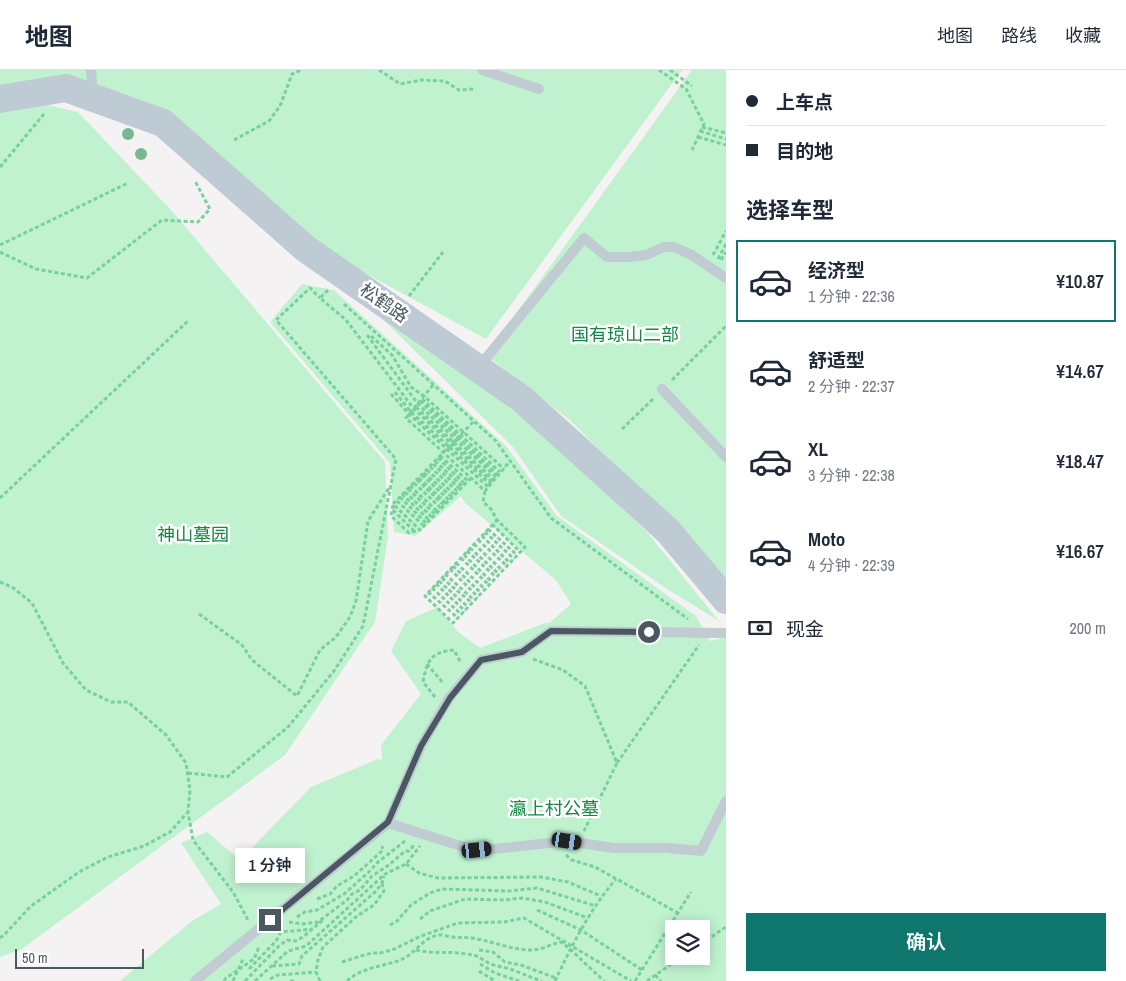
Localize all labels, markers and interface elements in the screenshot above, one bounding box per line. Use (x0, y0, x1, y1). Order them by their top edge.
text: 地图 (25, 20, 73, 52)
text: 地图 (937, 23, 973, 48)
text: 路线 (1001, 23, 1037, 48)
text: 收藏 (1065, 23, 1101, 48)
text: 上车点 (776, 89, 833, 115)
text: 目的地 (776, 138, 833, 164)
text: 选择车型 (746, 195, 834, 225)
text: 经济型 (808, 257, 865, 283)
icon: car (748, 259, 793, 304)
text: ¥10.87 (1056, 268, 1104, 294)
street label: 松鹤路 (355, 277, 414, 328)
text: 1 分钟 · 22:36 (808, 285, 895, 307)
park label: 国有琼山二部 (571, 322, 679, 347)
text: 舒适型 (808, 347, 865, 373)
icon: car (748, 349, 793, 394)
text: ¥14.67 (1056, 358, 1104, 384)
text: 2 分钟 · 22:37 (808, 375, 895, 397)
text: XL (808, 436, 828, 462)
icon: car (748, 439, 793, 484)
text: ¥18.47 (1056, 448, 1104, 474)
text: 3 分钟 · 22:38 (808, 464, 895, 486)
park label: 神山墓园 (157, 522, 229, 547)
text: Moto (808, 526, 845, 552)
icon: car (748, 529, 793, 574)
text: ¥16.67 (1056, 538, 1104, 564)
text: 4 分钟 · 22:39 (808, 554, 895, 576)
icon: cash (746, 614, 774, 642)
text: 现金 (786, 616, 824, 642)
text: 200 m (1070, 617, 1106, 639)
route start (638, 621, 660, 643)
park label: 瀛上村公墓 (509, 796, 599, 821)
car (551, 831, 582, 851)
car (461, 841, 492, 859)
callout: 1 分钟 (235, 848, 305, 882)
text: 1 分钟 (249, 854, 291, 876)
route end (259, 909, 281, 931)
button: 确认 (746, 913, 1106, 971)
map controls (665, 920, 710, 965)
button: layers (665, 920, 710, 965)
scale bar (15, 946, 144, 969)
text: 50 m (22, 949, 48, 967)

